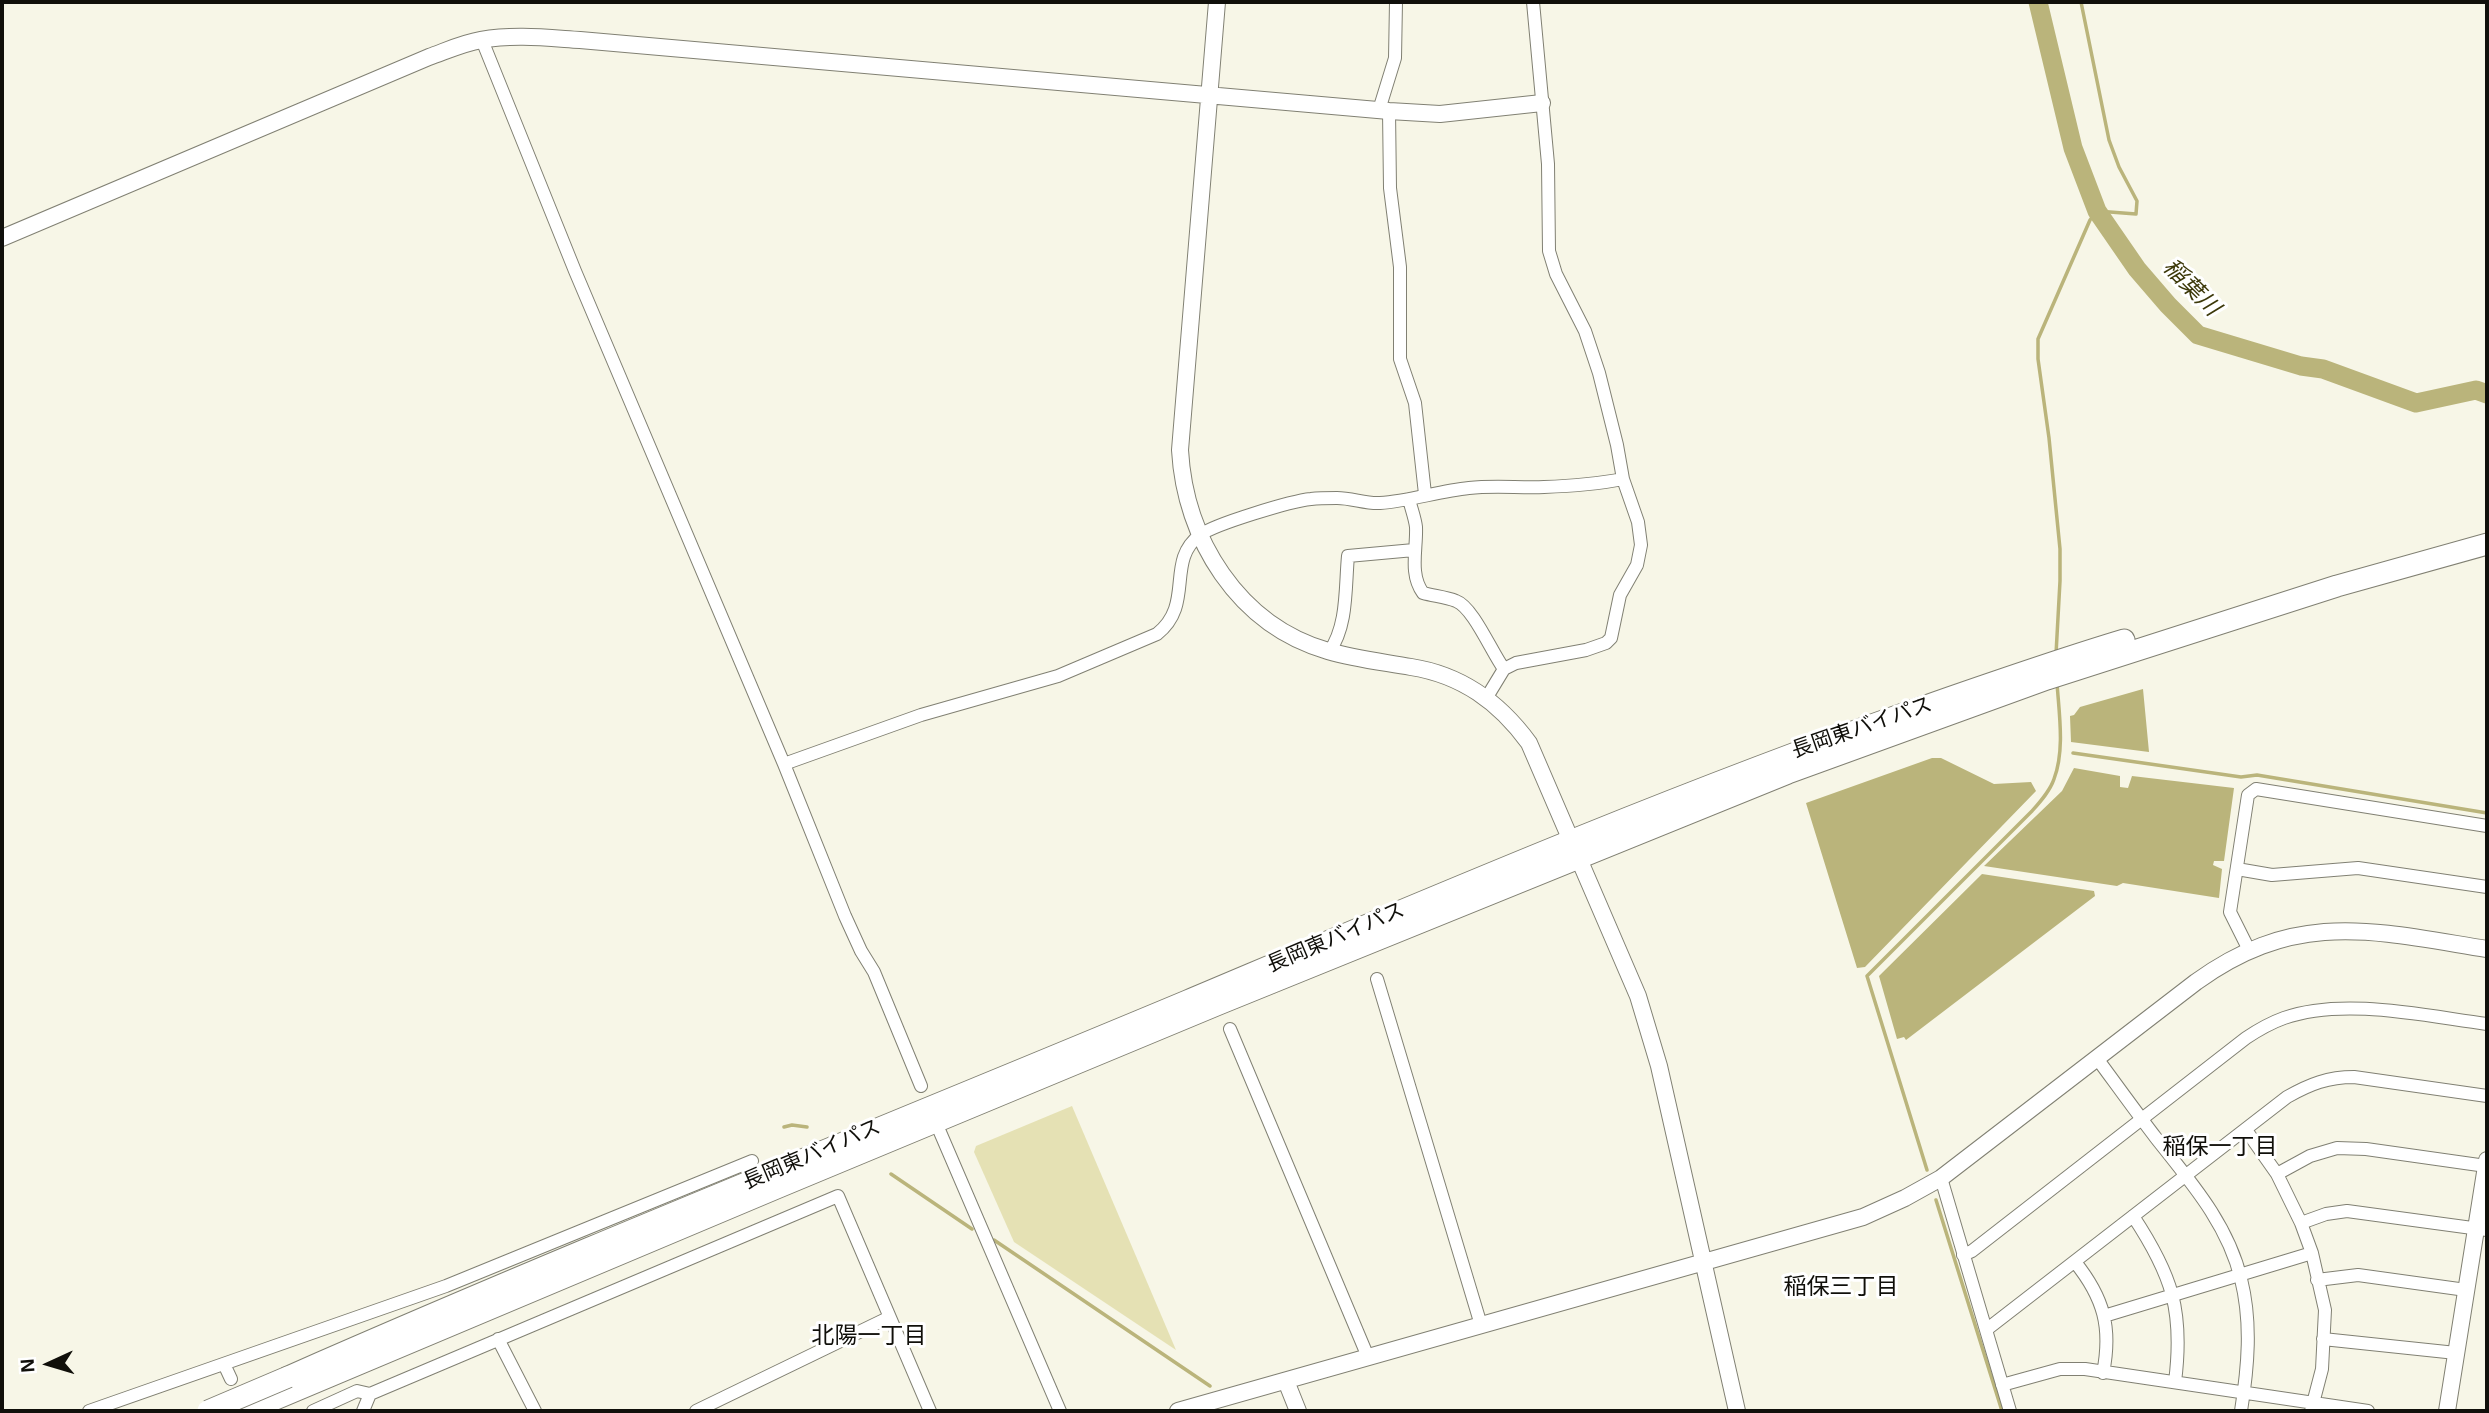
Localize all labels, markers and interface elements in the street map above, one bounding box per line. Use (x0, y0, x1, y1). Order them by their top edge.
water label: 稲葉川 (2157, 254, 2225, 322)
street label: 長岡東バイパス (1788, 692, 1936, 764)
street label: 長岡東バイパス (1263, 898, 1409, 978)
street label: 長岡東バイパス (739, 1115, 885, 1195)
district label: 稲保一丁目 (2163, 1134, 2277, 1162)
district label: 稲保三丁目 (1784, 1274, 1898, 1302)
district label: 北陽一丁目 (812, 1323, 926, 1351)
north arrow (14, 1329, 84, 1399)
text: N (17, 1358, 39, 1373)

